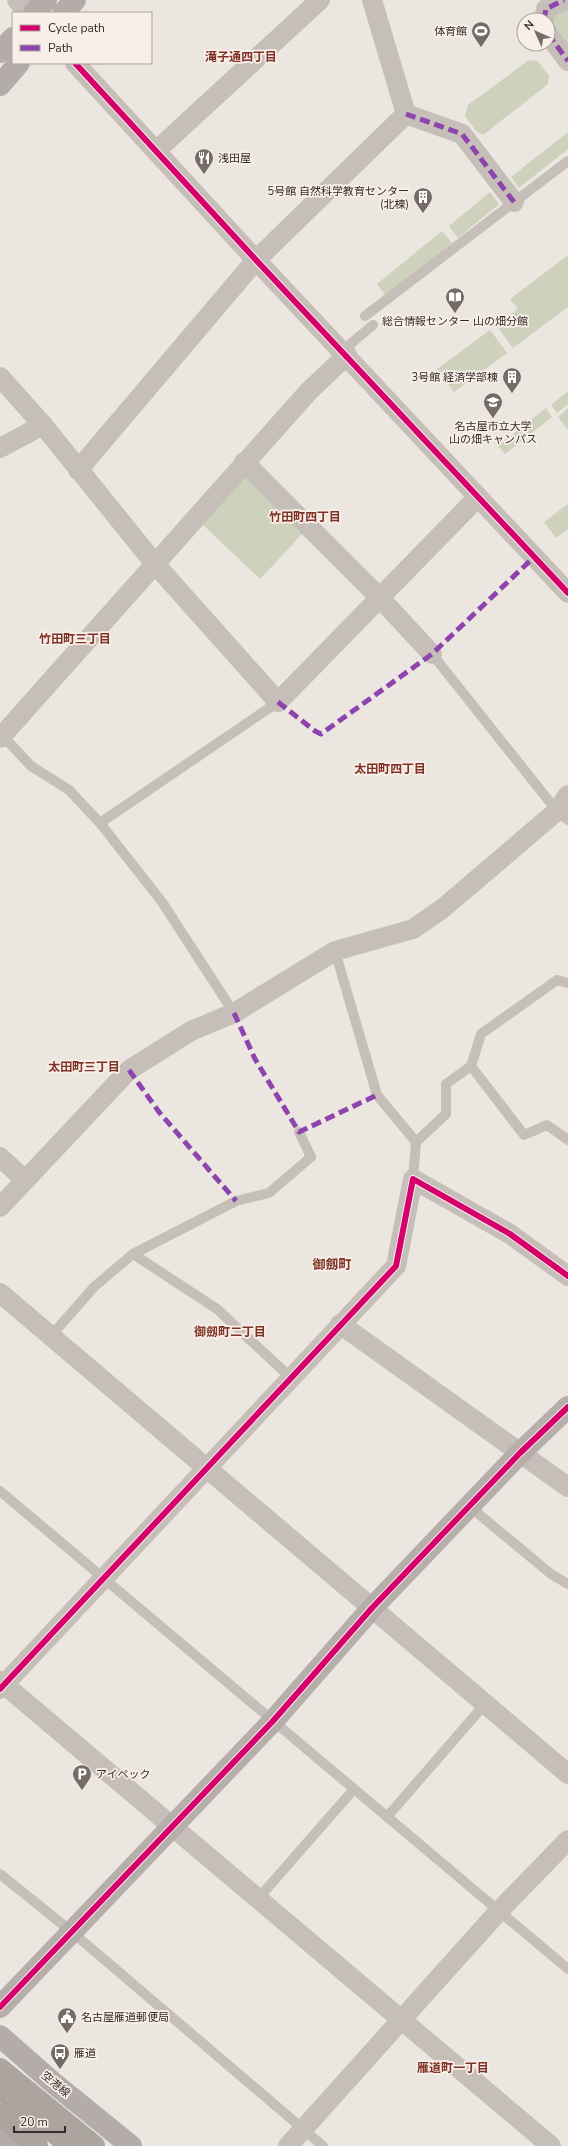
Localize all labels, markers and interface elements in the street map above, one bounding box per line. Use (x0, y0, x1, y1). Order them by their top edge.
legend (12, 12, 152, 64)
north arrow (516, 12, 556, 52)
text: N (521, 17, 537, 33)
text: Cycle path (48, 20, 105, 36)
sports icon: 体育館 (470, 20, 492, 48)
place label: 体育館 (434, 24, 467, 39)
text: Path (48, 40, 73, 56)
district label: 滝子通四丁目 (205, 49, 277, 65)
restaurant icon: 浅田屋 (193, 147, 215, 175)
place label: 浅田屋 (218, 151, 251, 166)
place label: 5号館 自然科学教育センター (北棟) (268, 184, 409, 212)
building icon: 5号館 自然科学教育センター (北棟) (412, 186, 434, 214)
library icon: 総合情報センター 山の畑分館 (444, 286, 466, 314)
place label: 総合情報センター 山の畑分館 (382, 314, 528, 329)
building icon: 3号館 経済学部棟 (501, 366, 523, 394)
place label: 3号館 経済学部棟 (412, 370, 498, 385)
school or university icon: 名古屋市立大学 山の畑キャンパス (482, 391, 504, 419)
place label: 名古屋市立大学 山の畑キャンパス (449, 419, 537, 447)
district label: 竹田町四丁目 (269, 509, 341, 525)
district label: 竹田町三丁目 (39, 631, 111, 647)
district label: 太田町四丁目 (354, 761, 426, 777)
district label: 太田町三丁目 (48, 1059, 120, 1075)
district label: 御劔町 (312, 1256, 352, 1274)
district label: 御劔町二丁目 (194, 1324, 266, 1340)
parking icon: アイペック (71, 1763, 93, 1791)
place label: アイペック (96, 1767, 150, 1782)
public building icon: 名古屋雁道郵便局 (56, 2006, 78, 2034)
place label: 名古屋雁道郵便局 (81, 2010, 169, 2025)
bus stop icon: 雁道 (49, 2042, 71, 2070)
place label: 雁道 (74, 2046, 96, 2061)
district label: 雁道町一丁目 (417, 2060, 489, 2076)
street label: 空港線 (38, 2068, 73, 2101)
scale bar (14, 2108, 65, 2134)
text: 20 m (20, 2114, 48, 2130)

